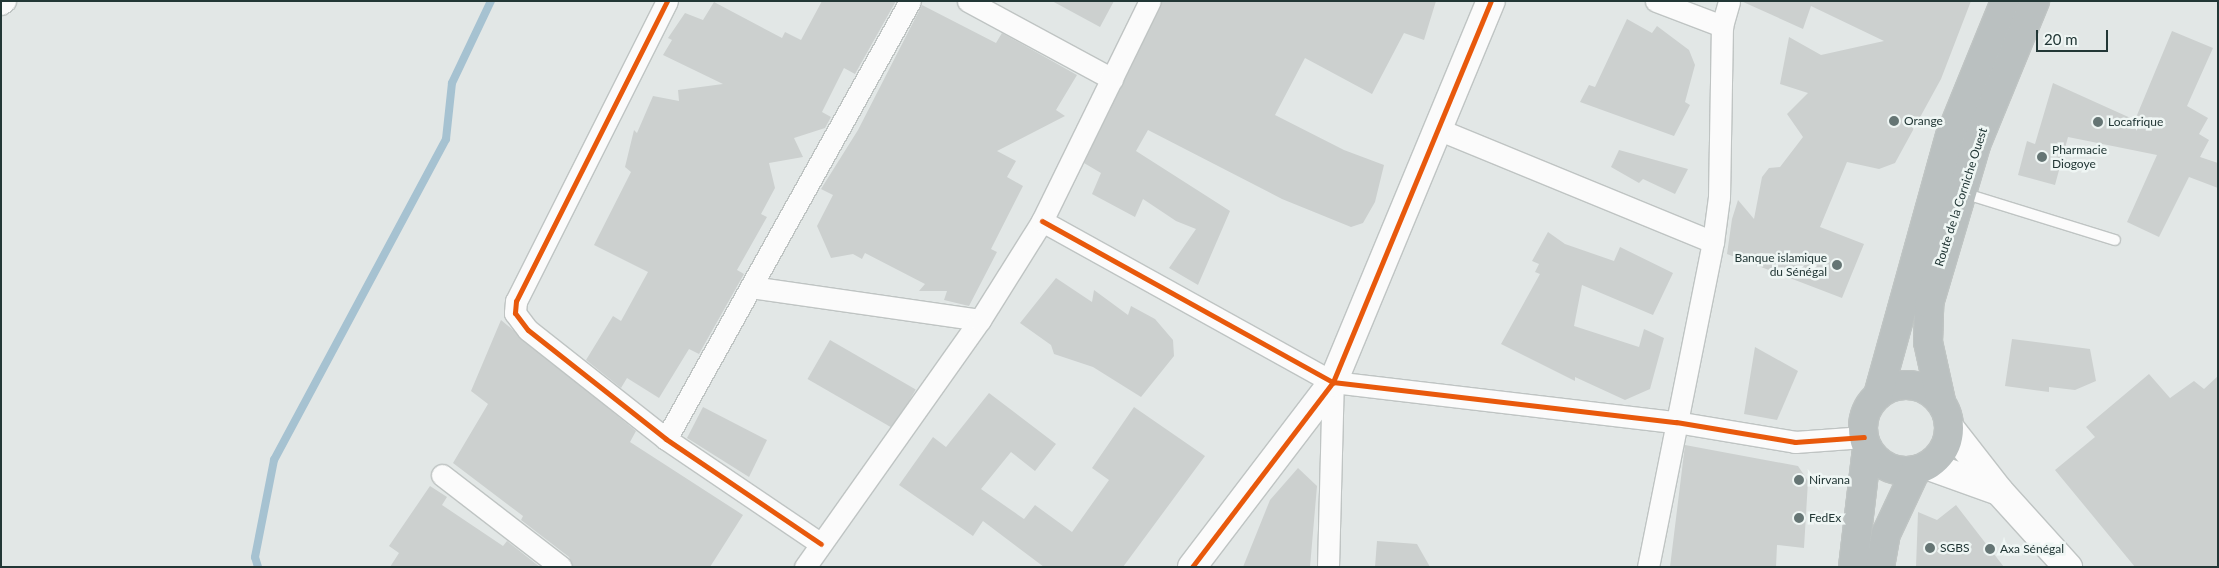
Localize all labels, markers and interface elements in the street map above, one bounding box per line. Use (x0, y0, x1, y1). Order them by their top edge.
scale bar (2039, 20, 2112, 52)
text: 20 m (2044, 30, 2078, 48)
place label: Orange (1904, 114, 1943, 128)
marker: Orange (1888, 115, 1900, 127)
place label: Locafrique (2108, 115, 2163, 129)
marker: Locafrique (2092, 116, 2104, 128)
street label: Route de la Corniche Ouest (1932, 126, 1990, 268)
place label: Pharmacie Diogoye (2052, 143, 2107, 171)
marker: Pharmacie Diogoye (2036, 151, 2048, 163)
place label: Banque islamique du Sénégal (1734, 251, 1827, 279)
marker: Banque islamique du Sénégal (1831, 259, 1843, 271)
place label: Nirvana (1809, 473, 1850, 487)
marker: Nirvana (1793, 474, 1805, 486)
place label: FedEx (1809, 511, 1841, 525)
marker: FedEx (1793, 512, 1805, 524)
place label: SGBS (1940, 541, 1970, 555)
marker: SGBS (1924, 542, 1936, 554)
place label: Axa Sénégal (2000, 542, 2064, 556)
marker: Axa Sénégal (1984, 543, 1996, 555)

